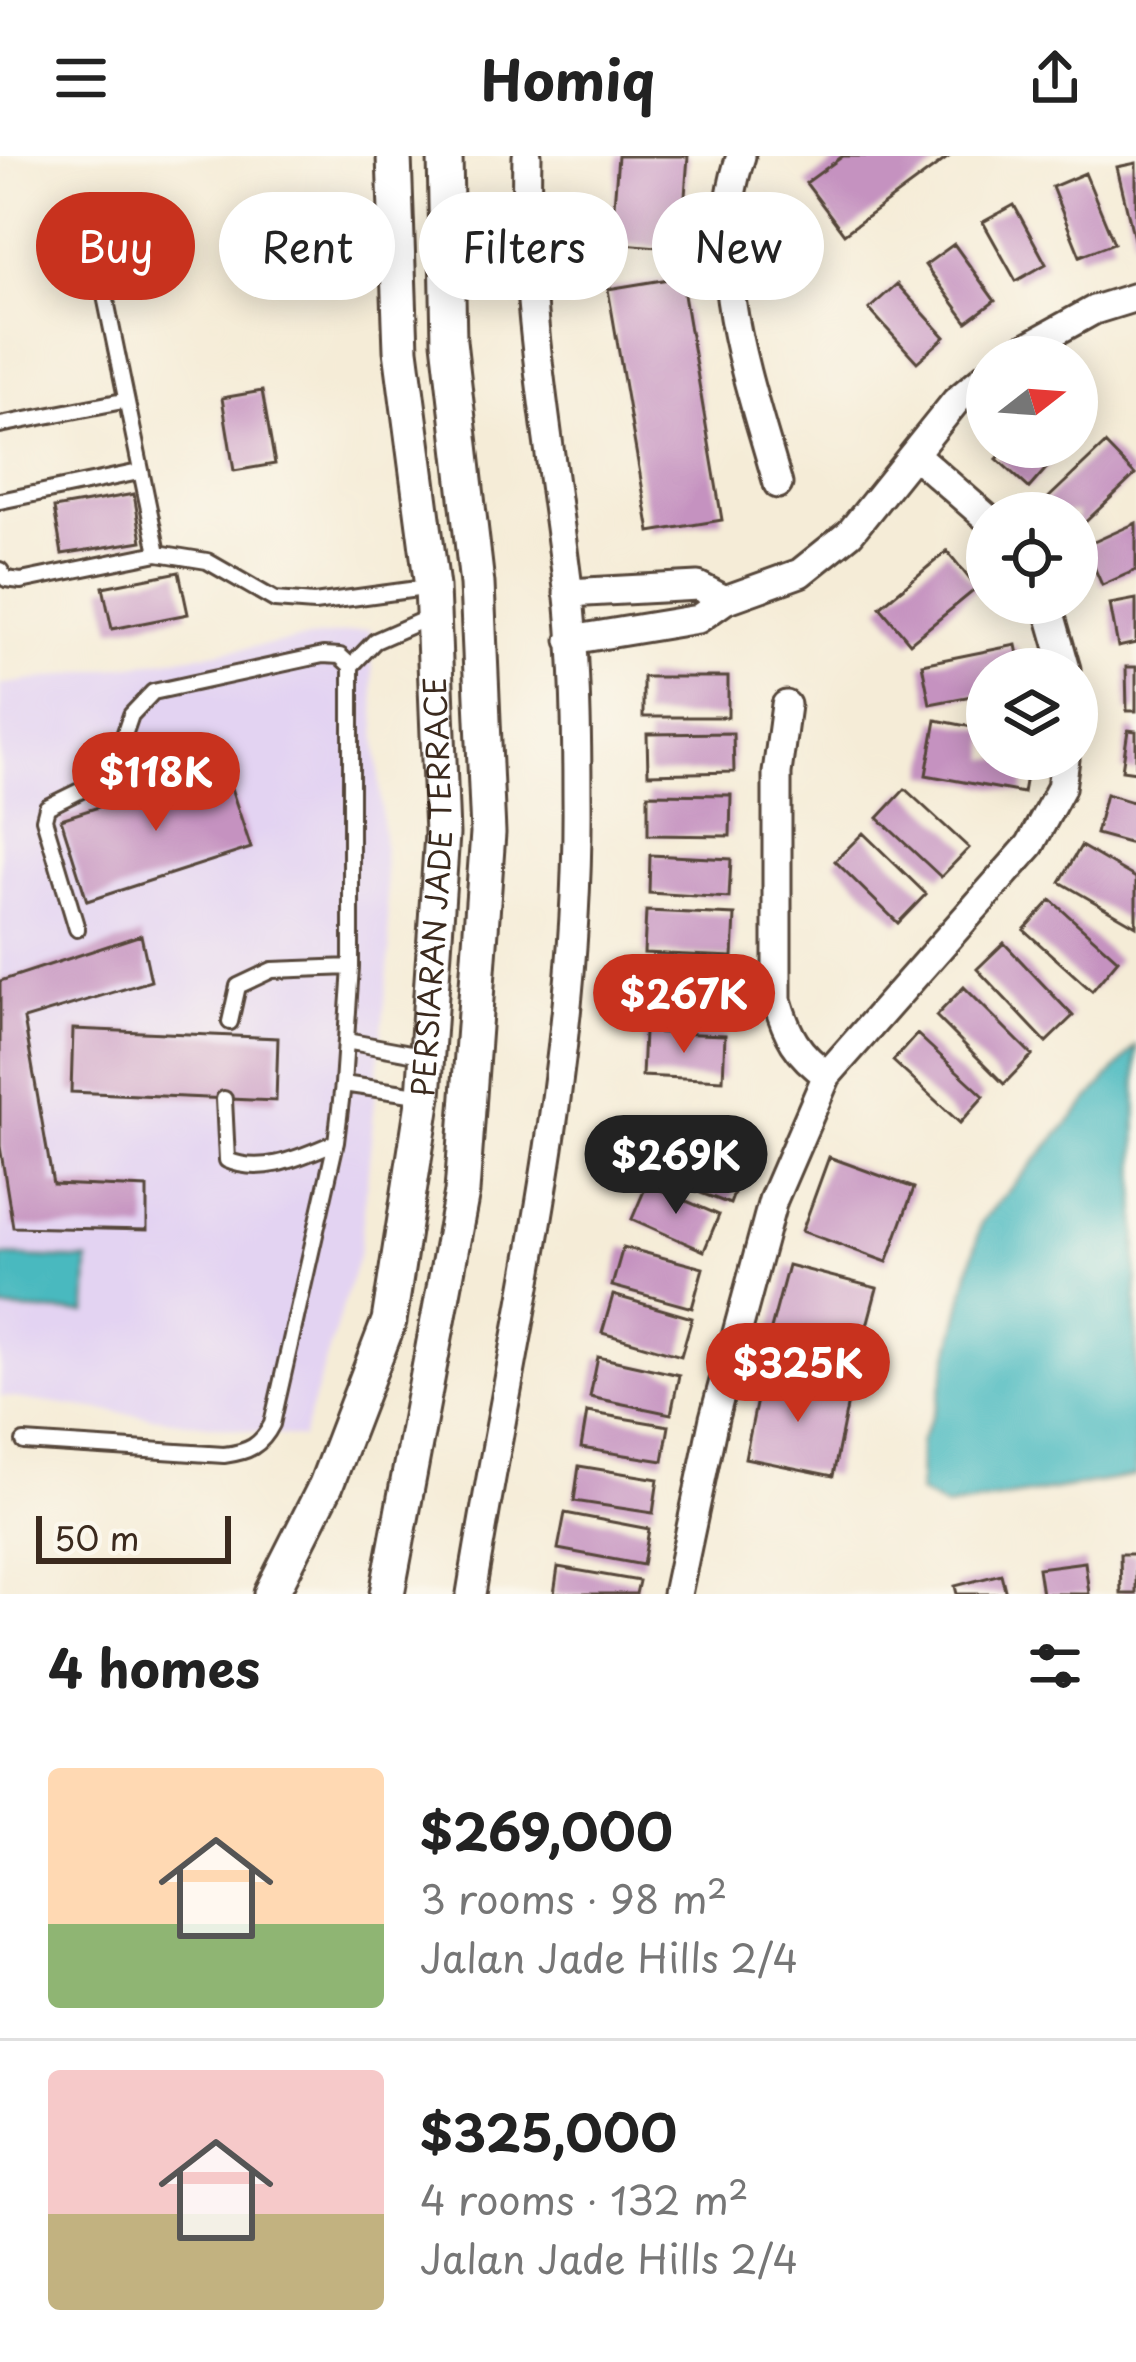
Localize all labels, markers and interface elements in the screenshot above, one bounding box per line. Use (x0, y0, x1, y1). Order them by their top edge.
text: Homiq (481, 38, 655, 119)
icon: menu (48, 45, 114, 111)
icon: share (1022, 45, 1088, 111)
chip: Buy (36, 192, 195, 300)
chip: Rent (219, 192, 395, 300)
chip: Filters (419, 192, 628, 300)
chip: New (652, 192, 824, 300)
north arrow (966, 336, 1098, 468)
map controls (966, 336, 1098, 780)
button: locate (966, 492, 1098, 624)
button: layers (966, 648, 1098, 780)
street label: PERSIARAN JADE TERRACE (399, 676, 462, 1098)
pin: $118K (72, 732, 240, 834)
text: $118K (99, 741, 213, 800)
pin: $267K (600, 954, 768, 1056)
text: $267K (620, 963, 748, 1022)
pin: $269K (592, 1115, 760, 1217)
text: $269K (612, 1124, 740, 1183)
pin: $325K (714, 1323, 882, 1425)
text: $325K (733, 1332, 863, 1391)
scale bar (36, 1510, 231, 1563)
text: 50 m (54, 1512, 140, 1562)
text: 4 homes (48, 1628, 260, 1705)
icon: filters (1022, 1633, 1088, 1699)
text: $269,000 (420, 1791, 673, 1868)
icon: home (144, 1816, 288, 1960)
text: 3 rooms · 98 m² (420, 1868, 727, 1927)
text: Jalan Jade Hills 2/4 (420, 1927, 798, 1986)
text: $325,000 (420, 2092, 677, 2169)
icon: home (144, 2118, 288, 2262)
text: 4 rooms · 132 m² (420, 2169, 749, 2228)
text: Jalan Jade Hills 2/4 (420, 2228, 798, 2287)

